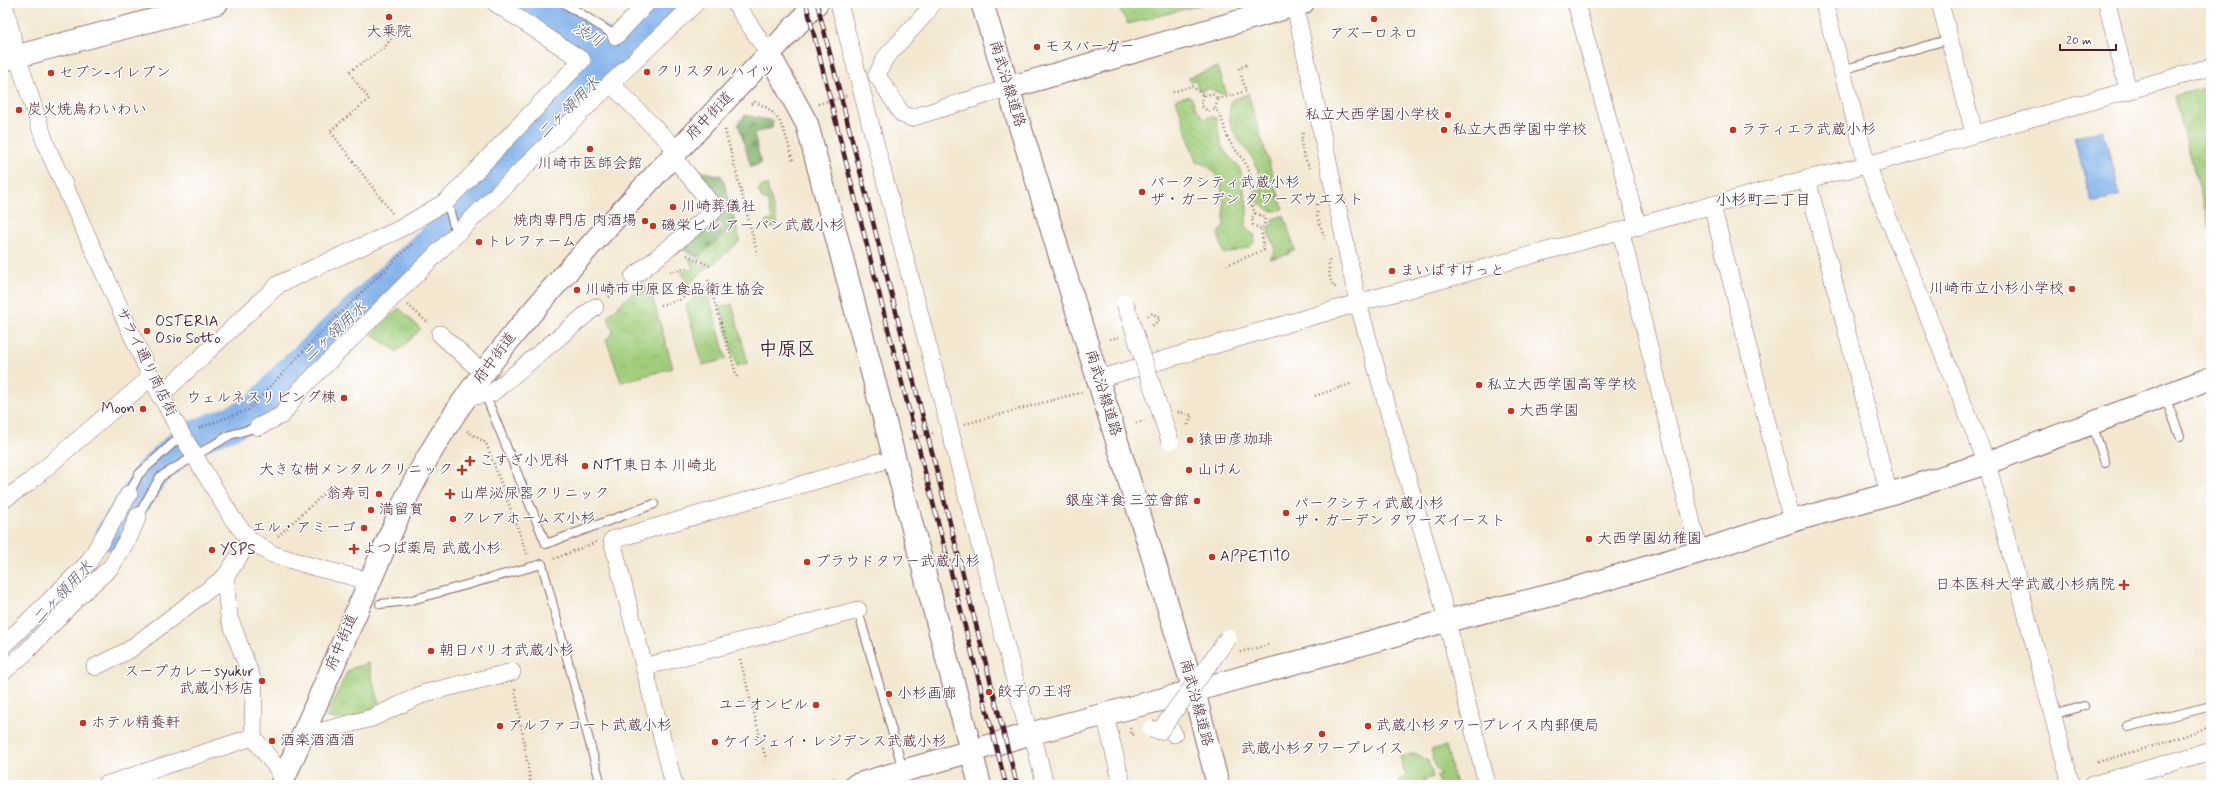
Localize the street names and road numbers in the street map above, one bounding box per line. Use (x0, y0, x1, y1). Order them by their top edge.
street label: 南武沿線道路 (984, 38, 1030, 130)
street label: 府中街道 (682, 87, 738, 145)
street label: サライ通り商店街 (111, 304, 181, 420)
street label: 府中街道 (469, 328, 521, 388)
street label: 南武沿線道路 (1080, 347, 1126, 439)
street label: 府中街道 (321, 610, 363, 674)
street label: 南武沿線道路 (1175, 657, 1217, 749)

